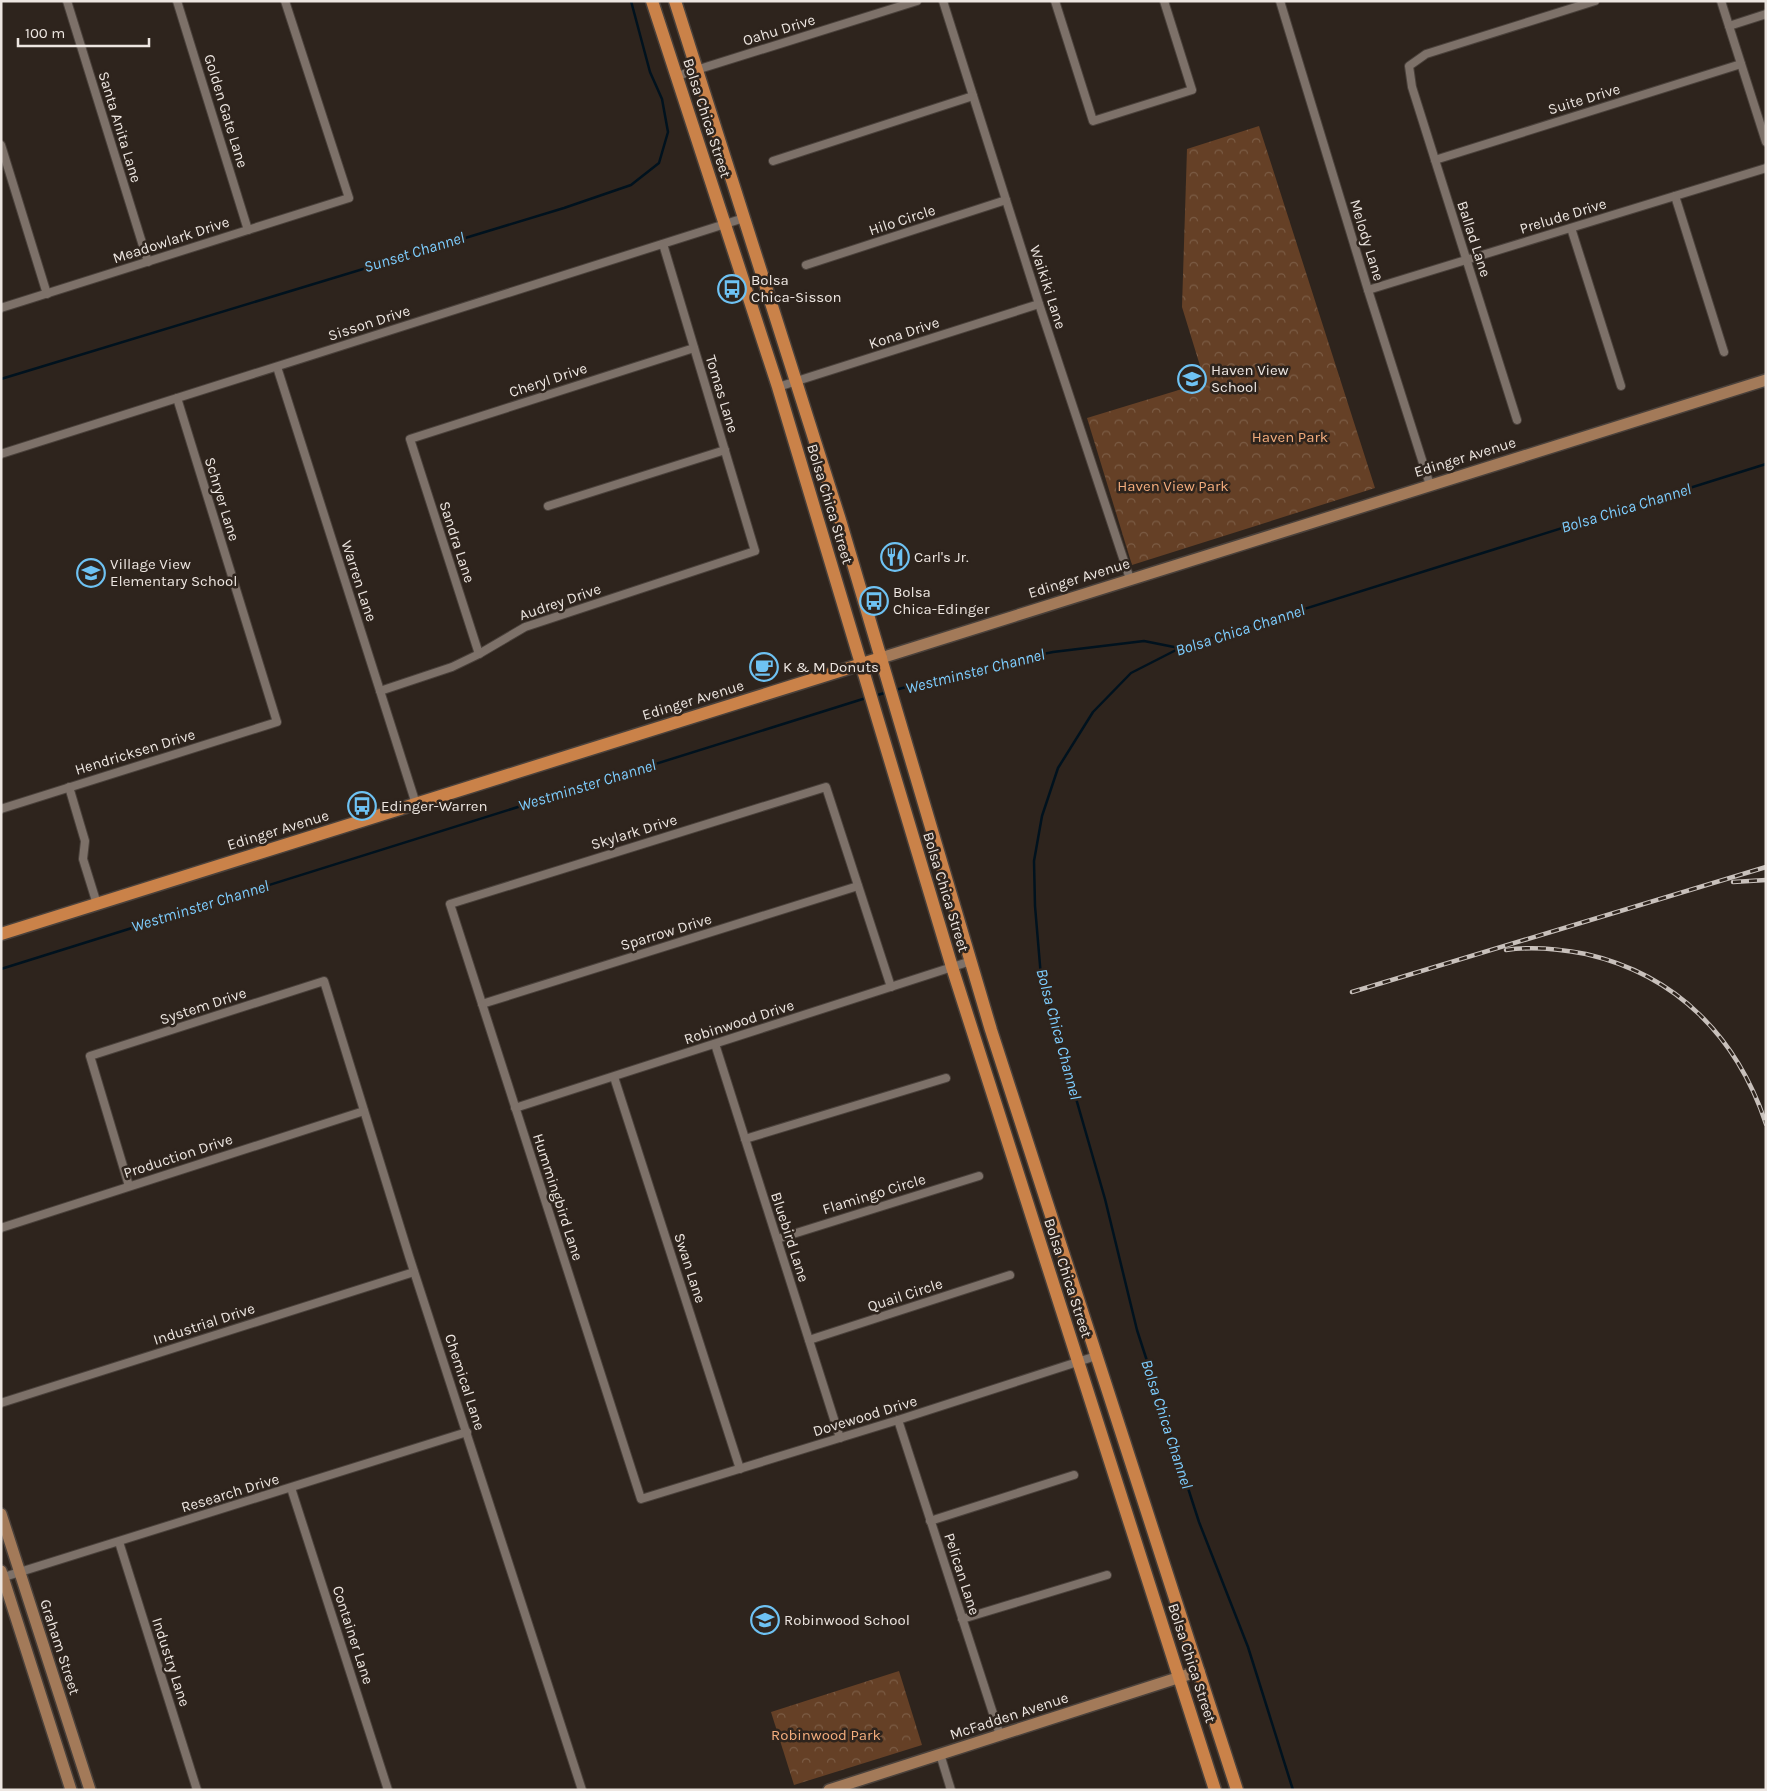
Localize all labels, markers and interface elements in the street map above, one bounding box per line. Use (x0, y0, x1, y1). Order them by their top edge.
street label: Oahu Drive (741, 10, 817, 50)
scale bar (18, 15, 149, 47)
text: 100 m (25, 24, 65, 42)
street label: Golden Gate Lane (200, 52, 252, 170)
street label: Bolsa Chica Street (679, 56, 735, 181)
street label: Santa Anita Lane (95, 69, 145, 185)
street label: Suite Drive (1546, 79, 1622, 119)
street label: Prelude Drive (1517, 194, 1609, 238)
street label: Melody Lane (1346, 197, 1388, 283)
street label: Ballad Lane (1453, 199, 1495, 279)
street label: Hilo Circle (866, 201, 938, 239)
street label: Meadowlark Drive (110, 213, 232, 267)
water label: Sunset Channel (361, 228, 467, 276)
street label: Waikiki Lane (1026, 243, 1070, 331)
place label: Bolsa Chica-Sisson (751, 271, 842, 306)
bus stop icon: Bolsa Chica-Sisson (717, 274, 747, 304)
street label: Sisson Drive (326, 301, 412, 345)
street label: Kona Drive (866, 313, 942, 353)
street label: Tomas Lane (702, 353, 742, 435)
street label: Cheryl Drive (507, 359, 589, 401)
place label: Haven View School (1211, 361, 1289, 396)
school or university icon: Haven View School (1177, 364, 1207, 394)
park label: Haven Park (1252, 428, 1328, 446)
street label: Edinger Avenue (1412, 433, 1518, 481)
street label: Bolsa Chica Street (803, 442, 857, 567)
street label: Schryer Lane (201, 455, 243, 543)
park label: Haven View Park (1117, 477, 1229, 495)
water label: Bolsa Chica Channel (1559, 479, 1693, 537)
street label: Sandra Lane (435, 499, 479, 585)
street label: Warren Lane (337, 538, 381, 624)
restaurant icon: Carl's Jr. (880, 542, 910, 572)
place label: Carl's Jr. (914, 548, 969, 566)
street label: Edinger Avenue (1026, 554, 1132, 602)
place label: Village View Elementary School (110, 555, 237, 590)
school or university icon: Village View Elementary School (76, 558, 106, 588)
street label: Audrey Drive (517, 580, 603, 624)
place label: Bolsa Chica-Edinger (893, 583, 990, 618)
bus stop icon: Bolsa Chica-Edinger (859, 586, 889, 616)
water label: Bolsa Chica Channel (1173, 600, 1307, 660)
water label: Westminster Channel (903, 644, 1047, 698)
cafe icon: K & M Donuts (749, 652, 779, 682)
place label: K & M Donuts (783, 658, 879, 676)
street label: Edinger Avenue (640, 676, 746, 724)
street label: Hendricksen Drive (73, 725, 197, 779)
water label: Westminster Channel (516, 755, 658, 815)
bus stop icon: Edinger-Warren (347, 791, 377, 821)
place label: Edinger-Warren (381, 797, 487, 815)
street label: Edinger Avenue (225, 806, 331, 854)
street label: Skylark Drive (589, 810, 679, 854)
street label: Bolsa Chica Street (919, 830, 973, 955)
water label: Westminster Channel (129, 876, 271, 936)
street label: Sparrow Drive (618, 910, 714, 954)
water label: Bolsa Chica Channel (1032, 966, 1086, 1102)
street label: System Drive (157, 984, 249, 1028)
street label: Robinwood Drive (682, 996, 796, 1048)
street label: Production Drive (121, 1130, 235, 1182)
street label: Hummingbird Lane (529, 1131, 587, 1263)
street label: Flamingo Circle (820, 1170, 928, 1218)
street label: Bluebird Lane (767, 1190, 813, 1284)
street label: Bolsa Chica Street (1040, 1216, 1096, 1341)
street label: Swan Lane (670, 1231, 710, 1305)
street label: Quail Circle (865, 1274, 945, 1316)
street label: Industrial Drive (151, 1299, 257, 1349)
street label: Chemical Lane (441, 1332, 489, 1432)
water label: Bolsa Chica Channel (1137, 1357, 1197, 1491)
street label: Dovewood Drive (811, 1392, 919, 1440)
street label: Research Drive (179, 1470, 281, 1516)
street label: Pelican Lane (940, 1531, 984, 1617)
street label: Container Lane (329, 1583, 377, 1687)
street label: Graham Street (36, 1597, 84, 1697)
street label: Bolsa Chica Street (1164, 1601, 1220, 1726)
school or university icon: Robinwood School (750, 1605, 780, 1635)
place label: Robinwood School (784, 1611, 910, 1629)
street label: Industry Lane (148, 1615, 194, 1709)
street label: McFadden Avenue (947, 1688, 1071, 1744)
park label: Robinwood Park (771, 1726, 881, 1744)

